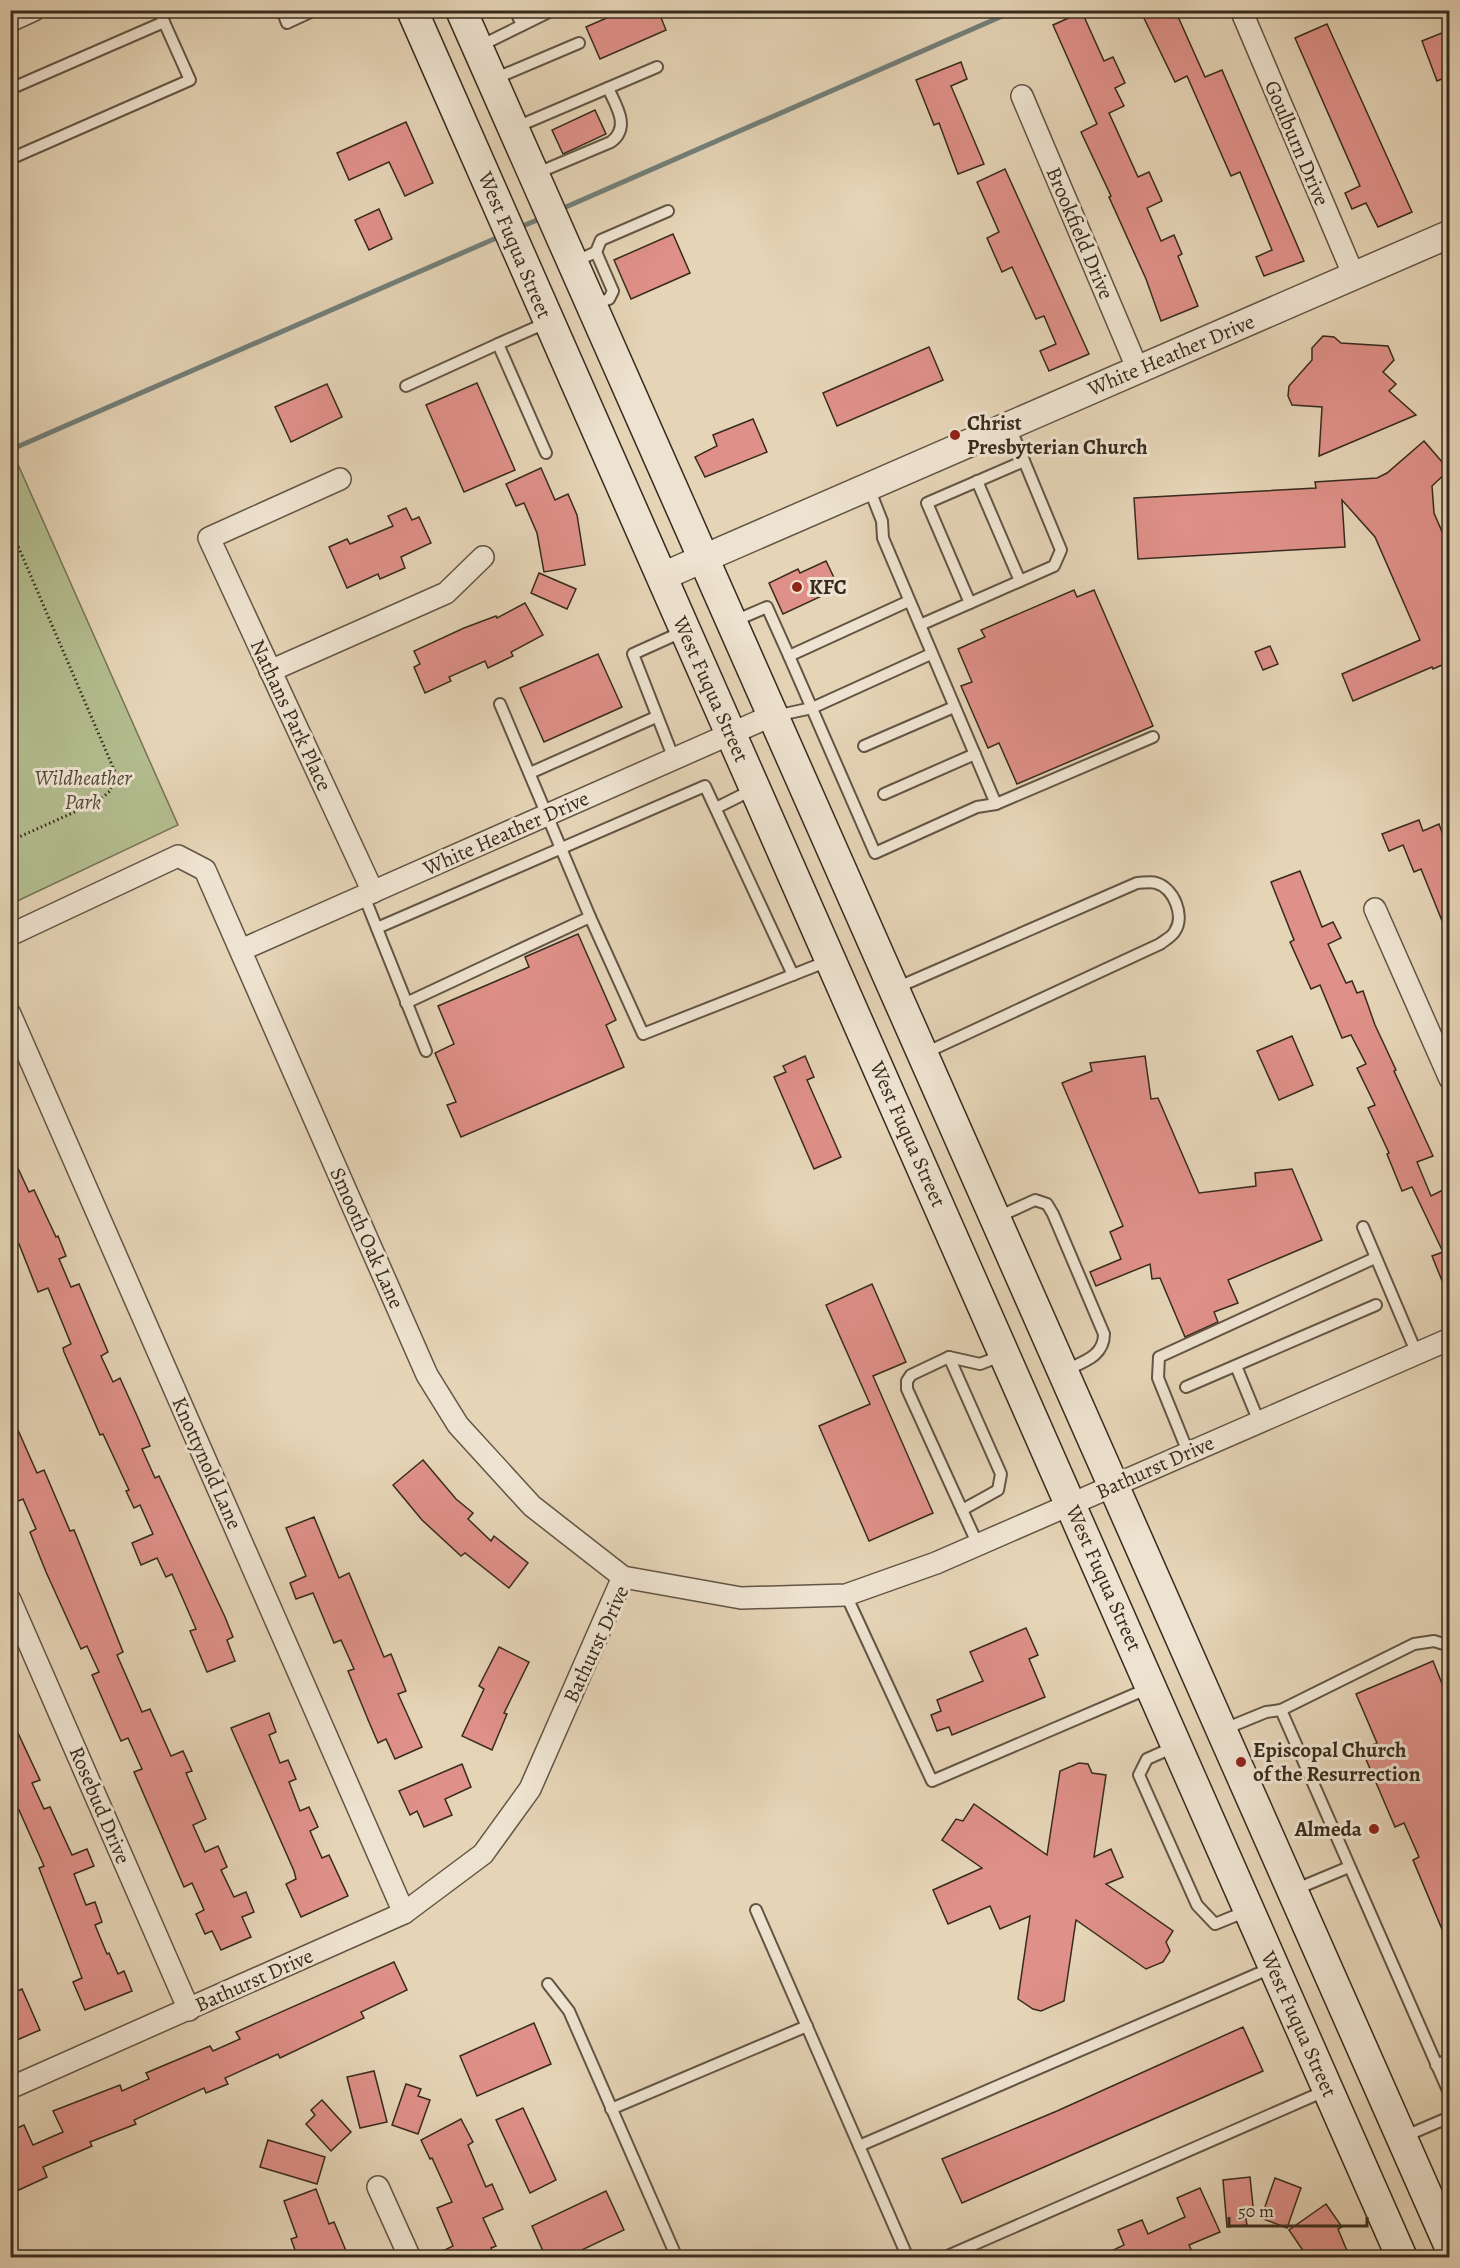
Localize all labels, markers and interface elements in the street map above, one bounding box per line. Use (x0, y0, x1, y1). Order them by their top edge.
street label: Goulburn Drive (1258, 76, 1336, 210)
street label: Brookfield Drive (1040, 163, 1120, 303)
street label: West Fuqua Street (471, 166, 559, 323)
street label: White Heather Drive (1082, 307, 1259, 403)
place label: Christ Presbyterian Church (967, 409, 1148, 461)
marker: Christ Presbyterian Church (948, 428, 962, 442)
place label: KFC (809, 573, 847, 601)
marker: KFC (790, 580, 804, 594)
street label: West Fuqua Street (666, 611, 756, 766)
street label: Nathans Park Place (244, 635, 338, 795)
park label: Wildheather Park (34, 764, 132, 816)
street label: White Heather Drive (418, 784, 593, 882)
street label: West Fuqua Street (863, 1056, 953, 1211)
street label: Smooth Oak Lane (323, 1163, 411, 1313)
street label: Knottynold Lane (165, 1392, 249, 1534)
street label: Bathurst Drive (1092, 1428, 1218, 1506)
street label: West Fuqua Street (1059, 1500, 1149, 1655)
street label: Bathurst Drive (557, 1581, 635, 1707)
place label: Episcopal Church of the Resurrection (1253, 1736, 1421, 1788)
street label: Rosebud Drive (63, 1742, 137, 1868)
marker: Episcopal Church of the Resurrection (1234, 1755, 1248, 1769)
place label: Almeda (1294, 1815, 1363, 1843)
marker: Almeda (1367, 1822, 1381, 1836)
street label: Bathurst Drive (191, 1941, 317, 2019)
street label: West Fuqua Street (1254, 1946, 1344, 2101)
scale bar (1229, 2190, 1367, 2228)
text: 50 m (1238, 2199, 1274, 2223)

